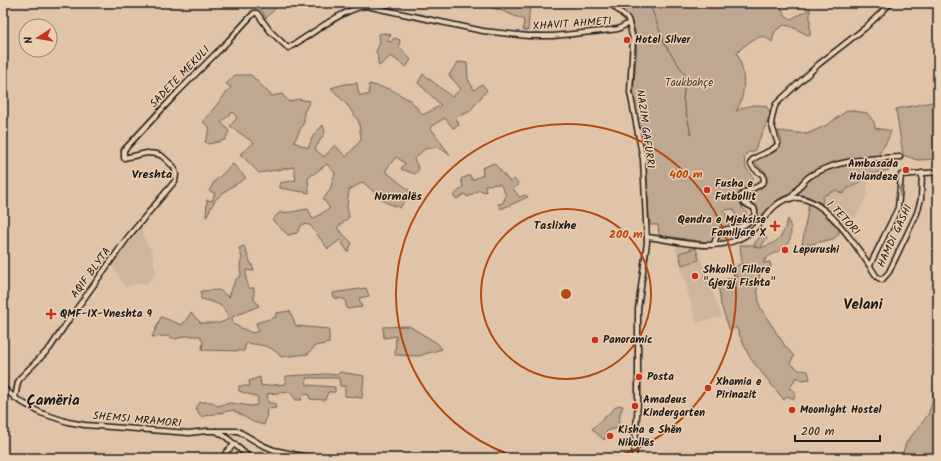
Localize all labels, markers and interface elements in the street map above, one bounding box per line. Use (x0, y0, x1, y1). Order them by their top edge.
street label: XHAVIT AHMETI (532, 12, 612, 36)
north arrow (18, 18, 58, 58)
place label: Hotel Silver (635, 31, 692, 49)
text: N (20, 35, 39, 45)
marker: Hotel Silver (622, 35, 632, 45)
street label: SADETE MEKULI (146, 42, 214, 112)
park label: Taukbahçe (665, 74, 713, 92)
street label: NAZIM GAFURRI (631, 88, 659, 170)
place label: Ambasada Holandeze (848, 155, 899, 186)
district label: Vreshta (132, 165, 172, 184)
text: 400 m (669, 165, 703, 184)
marker: Ambasada Holandeze (901, 165, 911, 175)
place label: Fusha e Futbollit (715, 175, 757, 206)
marker: Fusha e Futbollit (702, 185, 712, 195)
one-way arrow (896, 185, 903, 197)
district label: Normalës (374, 187, 422, 206)
street label: 1 TETORI (822, 196, 864, 240)
street label: HAMDI GASHI (873, 202, 917, 270)
place label: Qendra e Mjeksise Familjare X (677, 211, 767, 242)
district label: Taslixhe (534, 216, 577, 235)
marker: Qendra e Mjeksise Familjare X (769, 220, 781, 232)
text: 200 m (609, 225, 643, 244)
place label: Lepurushi (793, 241, 840, 259)
street label: AQIF BLYTA (66, 244, 116, 302)
marker: Lepurushi (780, 245, 790, 255)
place label: Shkolla Fillore "Gjergj Fishta" (703, 261, 776, 292)
marker: Shkolla Fillore "Gjergj Fishta" (690, 271, 700, 281)
centre of rings (559, 287, 573, 301)
district label: Velani (843, 293, 884, 317)
place label: QMF-IX-Vneshta 9 (60, 305, 152, 323)
marker: QMF-IX-Vneshta 9 (45, 308, 57, 320)
place label: Panoramic (603, 331, 653, 349)
marker: Panoramic (590, 335, 600, 345)
place label: Posta (647, 368, 674, 386)
marker: Posta (634, 372, 644, 382)
place label: Xhamia e Pirinazit (715, 373, 762, 404)
marker: Xhamia e Pirinazit (703, 383, 713, 393)
district label: Çamëria (26, 389, 80, 413)
place label: Amadeus Kindergarten (643, 391, 705, 422)
marker: Amadeus Kindergarten (630, 401, 640, 411)
place label: Moonlıght Hostel (800, 401, 882, 419)
marker: Moonlıght Hostel (787, 405, 797, 415)
street label: SHEMSI MRAMORI (92, 407, 182, 433)
scale bar (795, 417, 880, 443)
place label: Kisha e Shën Nikollës (618, 421, 682, 452)
text: 200 m (801, 422, 835, 441)
marker: Kisha e Shën Nikollës (605, 431, 615, 441)

